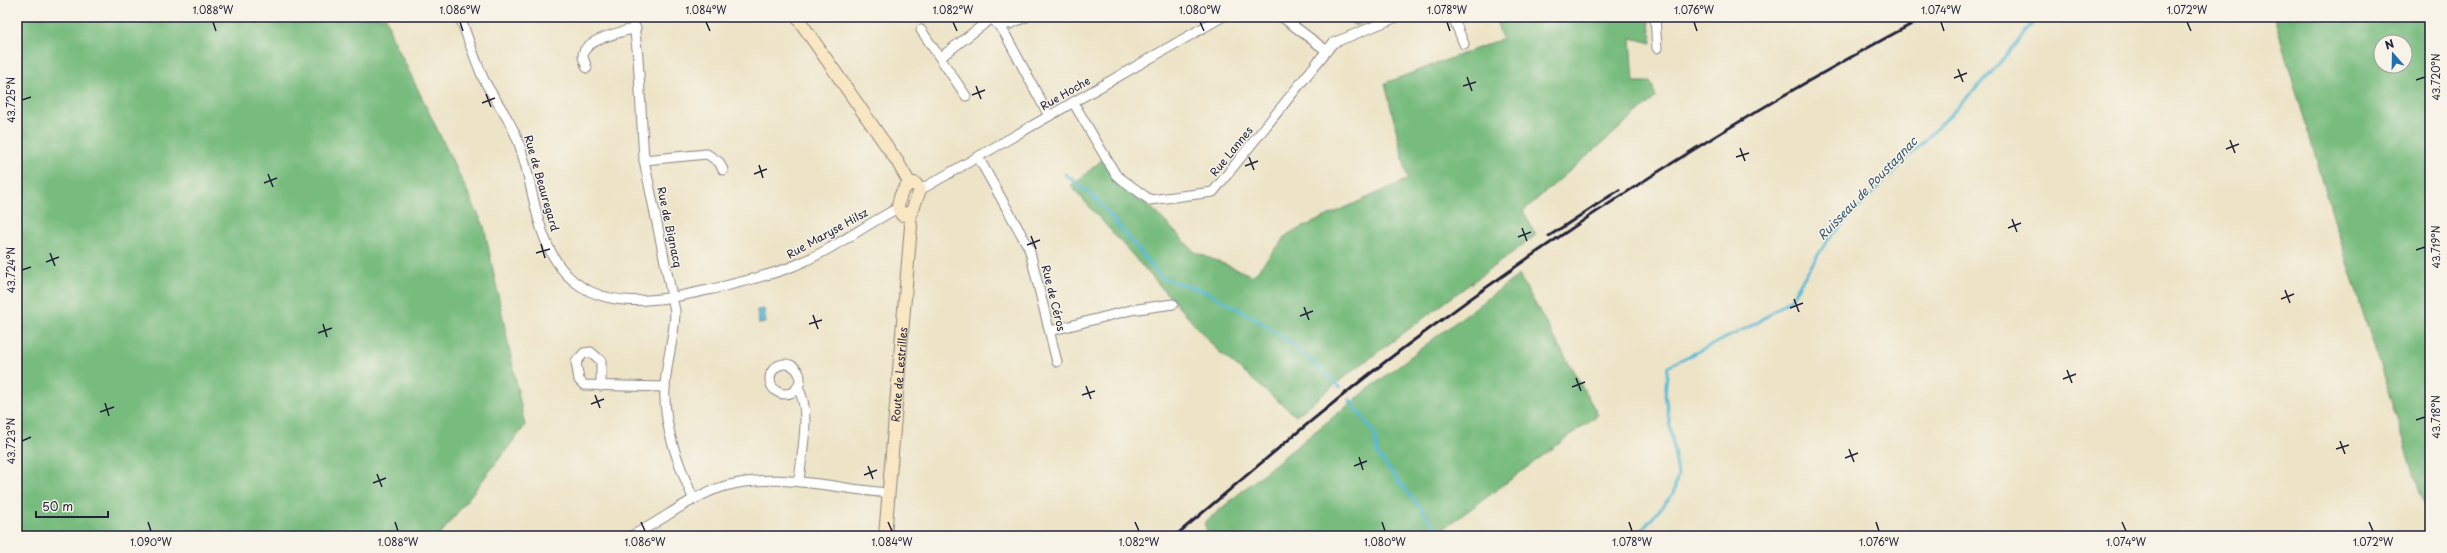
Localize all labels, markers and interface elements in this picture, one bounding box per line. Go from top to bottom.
text: 1.088°W [193,2,234,17]
text: 1.086°W [440,2,481,17]
text: 1.084°W [686,2,727,17]
text: 1.082°W [933,2,974,17]
text: 1.080°W [1179,2,1222,17]
text: 1.078°W [1427,2,1468,17]
text: 1.076°W [1674,2,1715,17]
text: 1.074°W [1921,2,1962,17]
text: 1.072°W [2167,2,2208,17]
north arrow [2373,34,2413,74]
text: N [2382,35,2397,54]
text: 43.720°N [2428,53,2443,101]
street label: Rue Hoche [1037,72,1093,114]
text: 43.725°N [3,77,18,123]
street label: Rue Lannes [1205,122,1257,180]
water label: Ruisseau de Poustagnac [1813,131,1922,244]
street label: Rue de Beauregard [520,133,564,233]
street label: Rue de Bignacq [653,185,687,269]
street label: Rue Maryse Hilsz [783,204,871,262]
text: 43.719°N [2428,225,2443,269]
text: 43.724°N [3,247,18,293]
street label: Rue de Céros [1038,263,1070,333]
street label: Route de Lestrilles [886,326,911,423]
text: 43.718°N [2428,395,2443,439]
text: 43.723°N [3,418,18,464]
scale bar [36,493,108,519]
text: 50 m [42,497,73,515]
text: 1.090°W [130,534,172,549]
text: 1.088°W [378,534,419,549]
text: 1.086°W [625,534,666,549]
text: 1.084°W [872,534,913,549]
text: 1.082°W [1119,534,1160,549]
text: 1.080°W [1364,534,1407,549]
text: 1.078°W [1612,534,1653,549]
text: 1.076°W [1859,534,1900,549]
text: 1.074°W [2106,534,2147,549]
text: 1.072°W [2353,534,2394,549]

